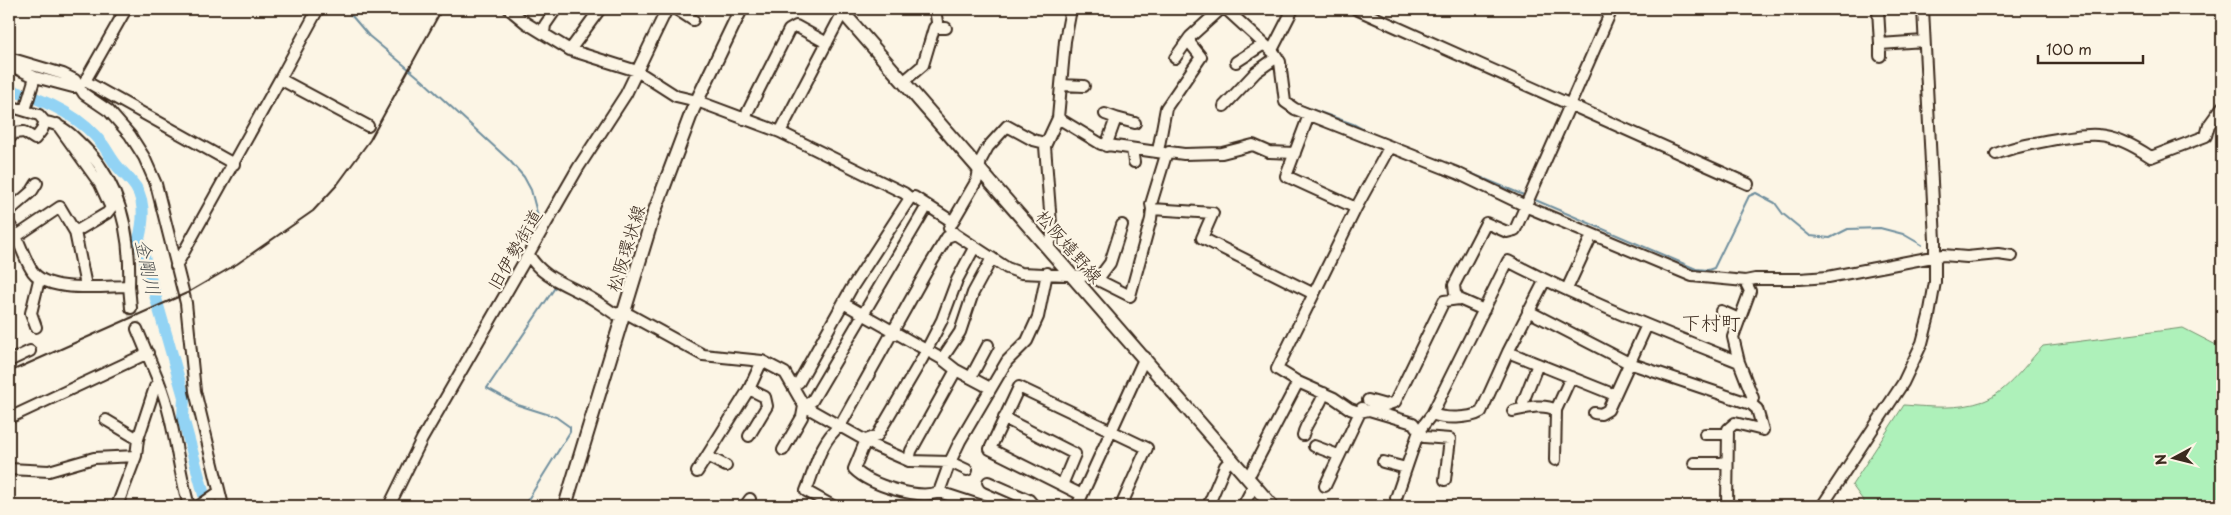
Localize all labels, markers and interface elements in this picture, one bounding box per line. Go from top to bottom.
scale bar [2038,32,2144,64]
text: 100 m [2046,37,2092,60]
street label: 松阪環状線 [599,201,651,295]
street label: 旧伊勢街道 [480,203,548,295]
street label: 松阪嬉野線 [1030,203,1110,289]
water label: 金剛川 [129,236,169,298]
district label: 下村町 [1681,307,1741,337]
north arrow [2148,432,2198,482]
text: N [2150,453,2172,466]

